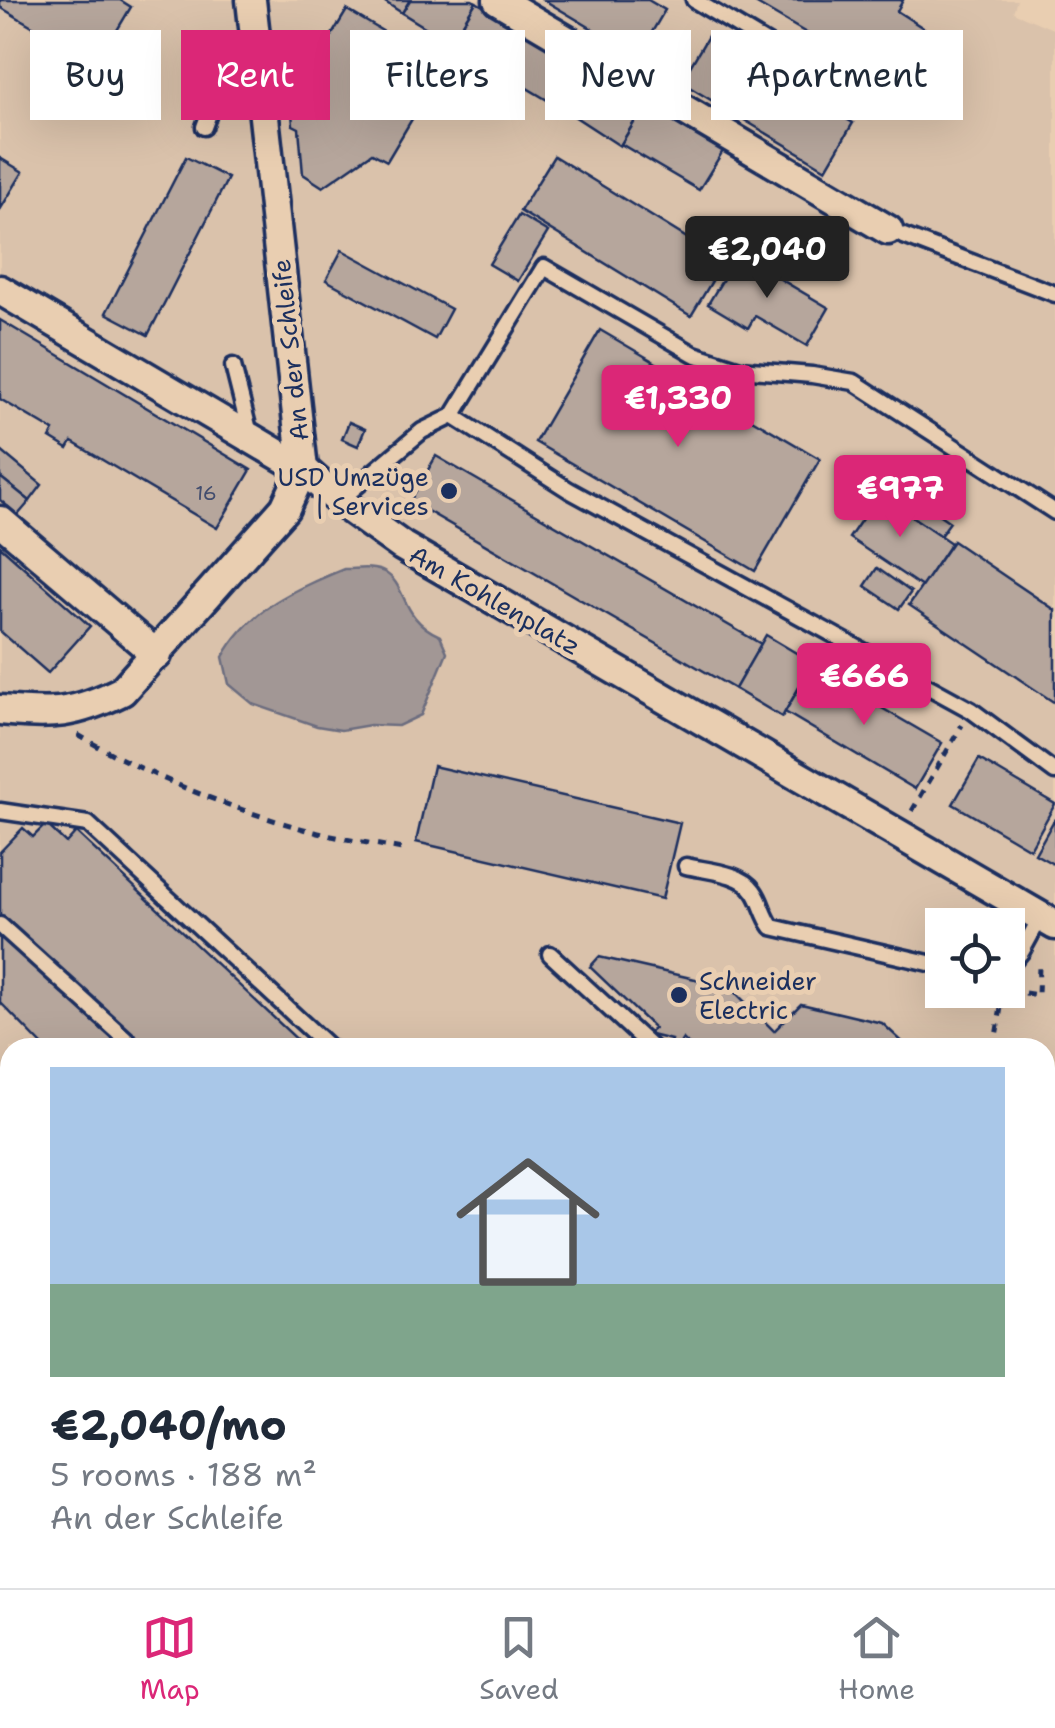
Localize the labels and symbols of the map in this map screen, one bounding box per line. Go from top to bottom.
pin: €2,040 [686,216,848,301]
street label: An der Schleife [264,257,316,443]
pin: €1,330 [597,365,759,450]
pin: €977 [841,455,959,540]
place label: USD Umzüge | Services [277,460,429,523]
house number: 16 [195,480,217,506]
marker: USD Umzüge | Services [438,480,460,502]
street label: Am Kohlenplatz [403,537,587,663]
pin: €666 [805,643,923,728]
place label: Schneider Electric [699,964,817,1027]
marker: Schneider Electric [668,984,690,1006]

